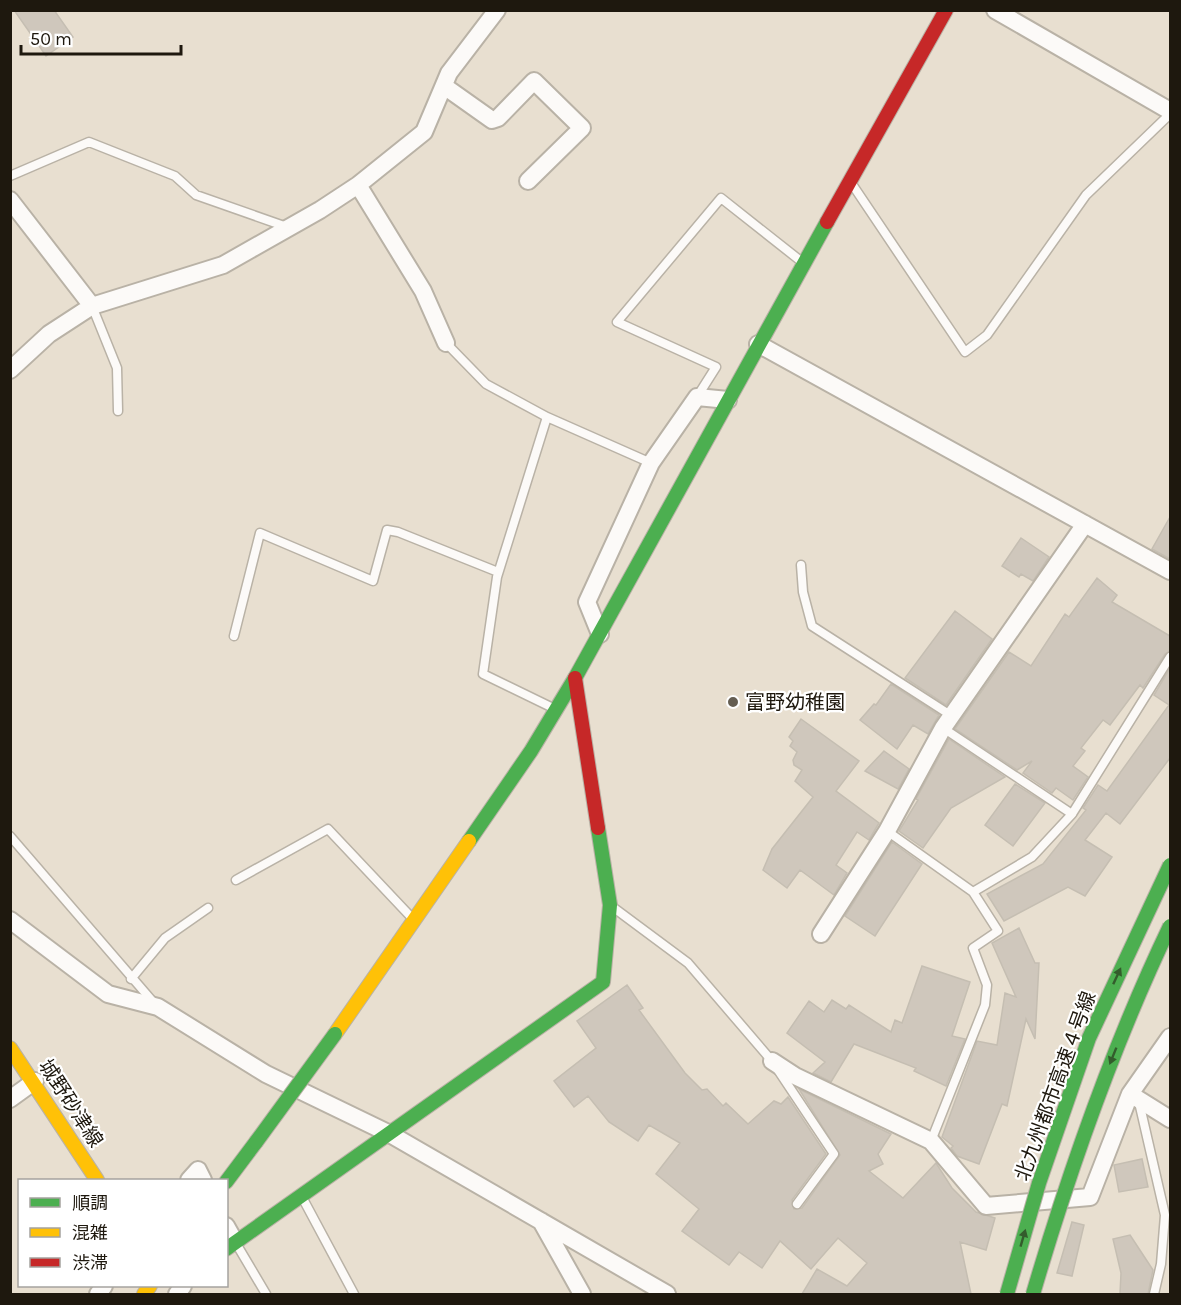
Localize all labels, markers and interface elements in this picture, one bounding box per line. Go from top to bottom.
scale bar [21,18,182,56]
text: 50 m [30,28,72,50]
place label: 富野幼稚園 [745,691,845,714]
marker: 富野幼稚園 [726,695,740,709]
one-way arrow [1113,968,1122,985]
street label: 北九州都市高速４号線 [1010,988,1100,1184]
one-way arrow [1107,1047,1117,1065]
street label: 城野砂津線 [34,1055,107,1151]
legend [18,1179,228,1287]
text: 順調 [72,1192,108,1214]
text: 混雑 [72,1222,108,1244]
one-way arrow [1019,1229,1028,1247]
text: 渋滞 [72,1252,108,1274]

